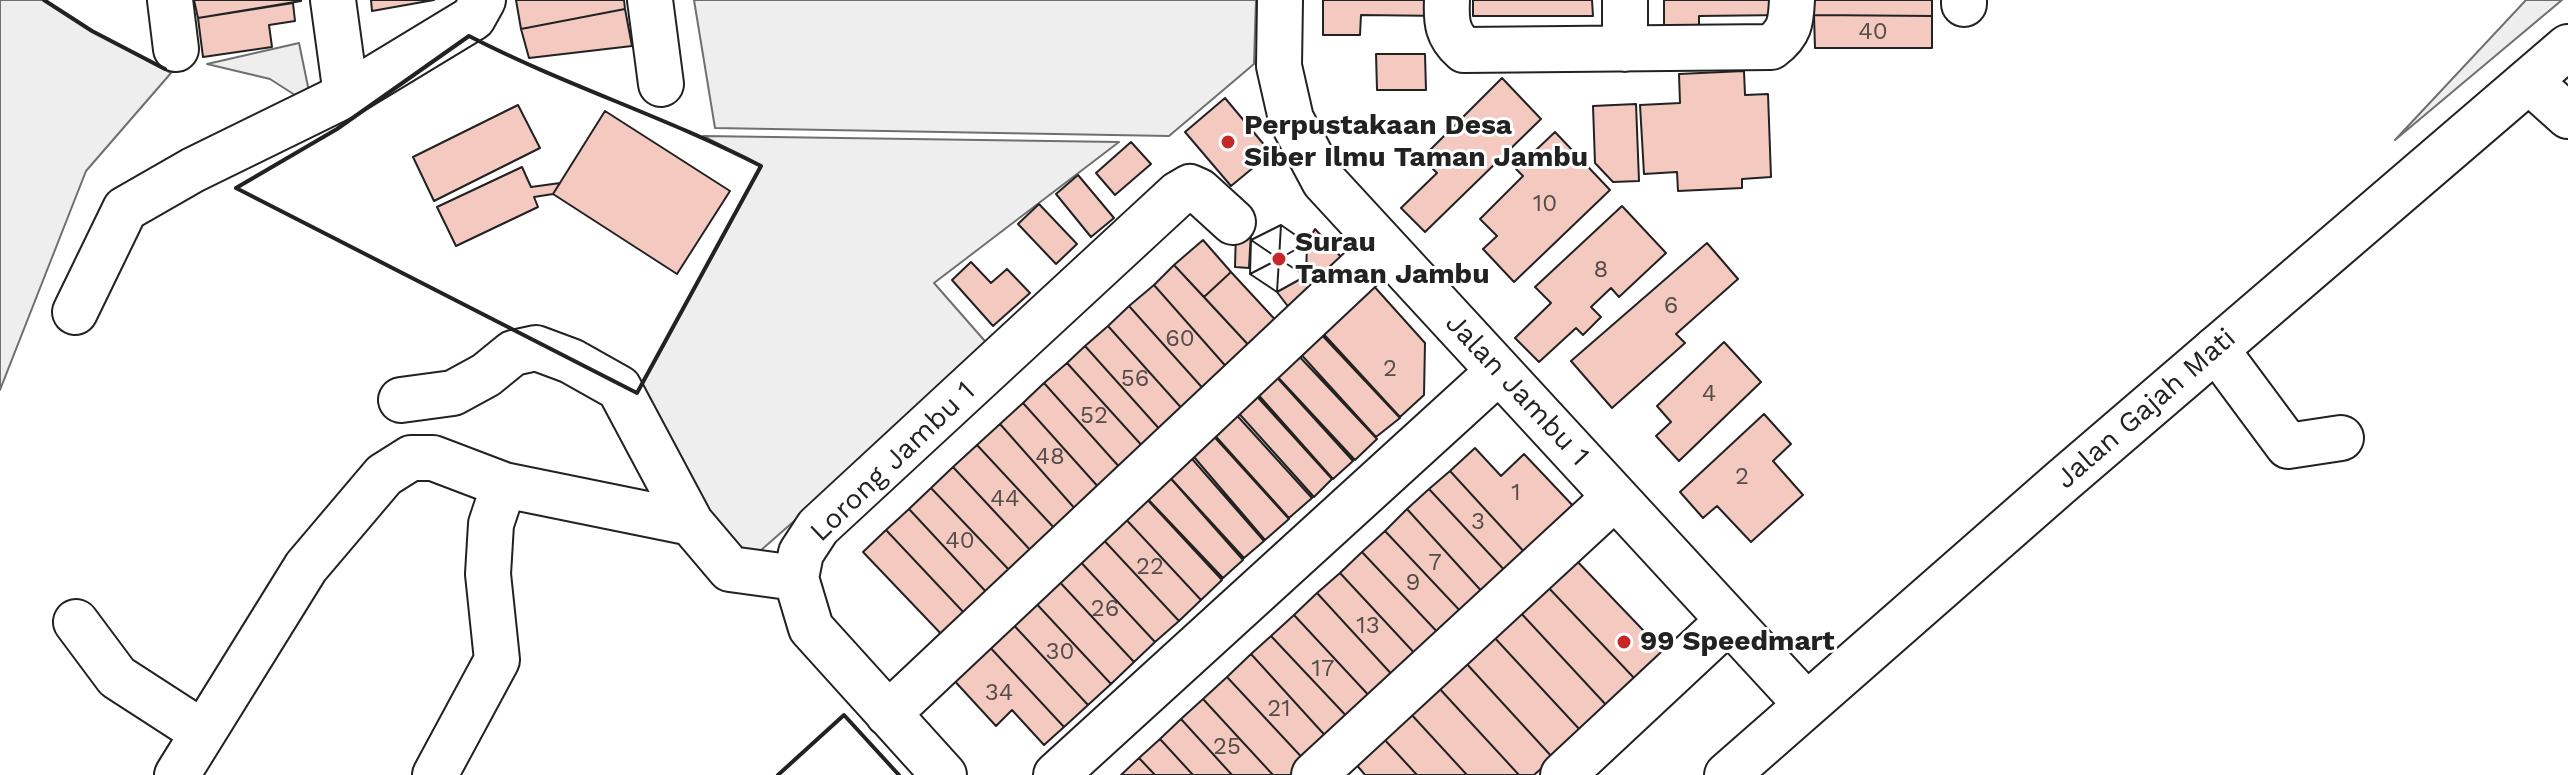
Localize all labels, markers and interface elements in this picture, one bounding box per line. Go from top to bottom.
house number: 40 [1858,18,1888,46]
place label: Perpustakaan Desa Siber Ilmu Taman Jambu [1244,109,1588,175]
marker: Perpustakaan Desa Siber Ilmu Taman Jambu [1219,133,1237,151]
house number: 10 [1533,190,1557,218]
place label: Surau Taman Jambu [1295,226,1489,292]
marker: Surau Taman Jambu [1270,250,1288,268]
house number: 8 [1594,256,1608,284]
house number: 6 [1664,292,1678,320]
street label: Jalan Jambu 1 [1438,307,1596,473]
street label: Jalan Gajah Mati [2049,322,2243,496]
house number: 60 [1165,325,1195,353]
house number: 2 [1383,355,1397,383]
house number: 56 [1121,365,1149,393]
street label: Lorong Jambu 1 [804,375,982,549]
house number: 4 [1702,380,1716,408]
house number: 52 [1080,402,1108,430]
house number: 48 [1035,443,1065,471]
house number: 2 [1735,463,1749,491]
house number: 1 [1511,479,1521,507]
house number: 44 [990,485,1020,513]
house number: 3 [1471,508,1485,536]
house number: 40 [945,527,975,555]
house number: 7 [1428,549,1442,577]
house number: 22 [1136,553,1164,581]
house number: 9 [1406,569,1420,597]
house number: 26 [1091,595,1119,623]
house number: 13 [1356,612,1380,640]
place label: 99 Speedmart [1640,625,1835,659]
marker: 99 Speedmart [1615,633,1633,651]
house number: 30 [1046,638,1074,666]
house number: 17 [1312,655,1334,683]
house number: 34 [985,679,1013,707]
house number: 21 [1267,695,1291,723]
house number: 25 [1213,733,1241,761]

